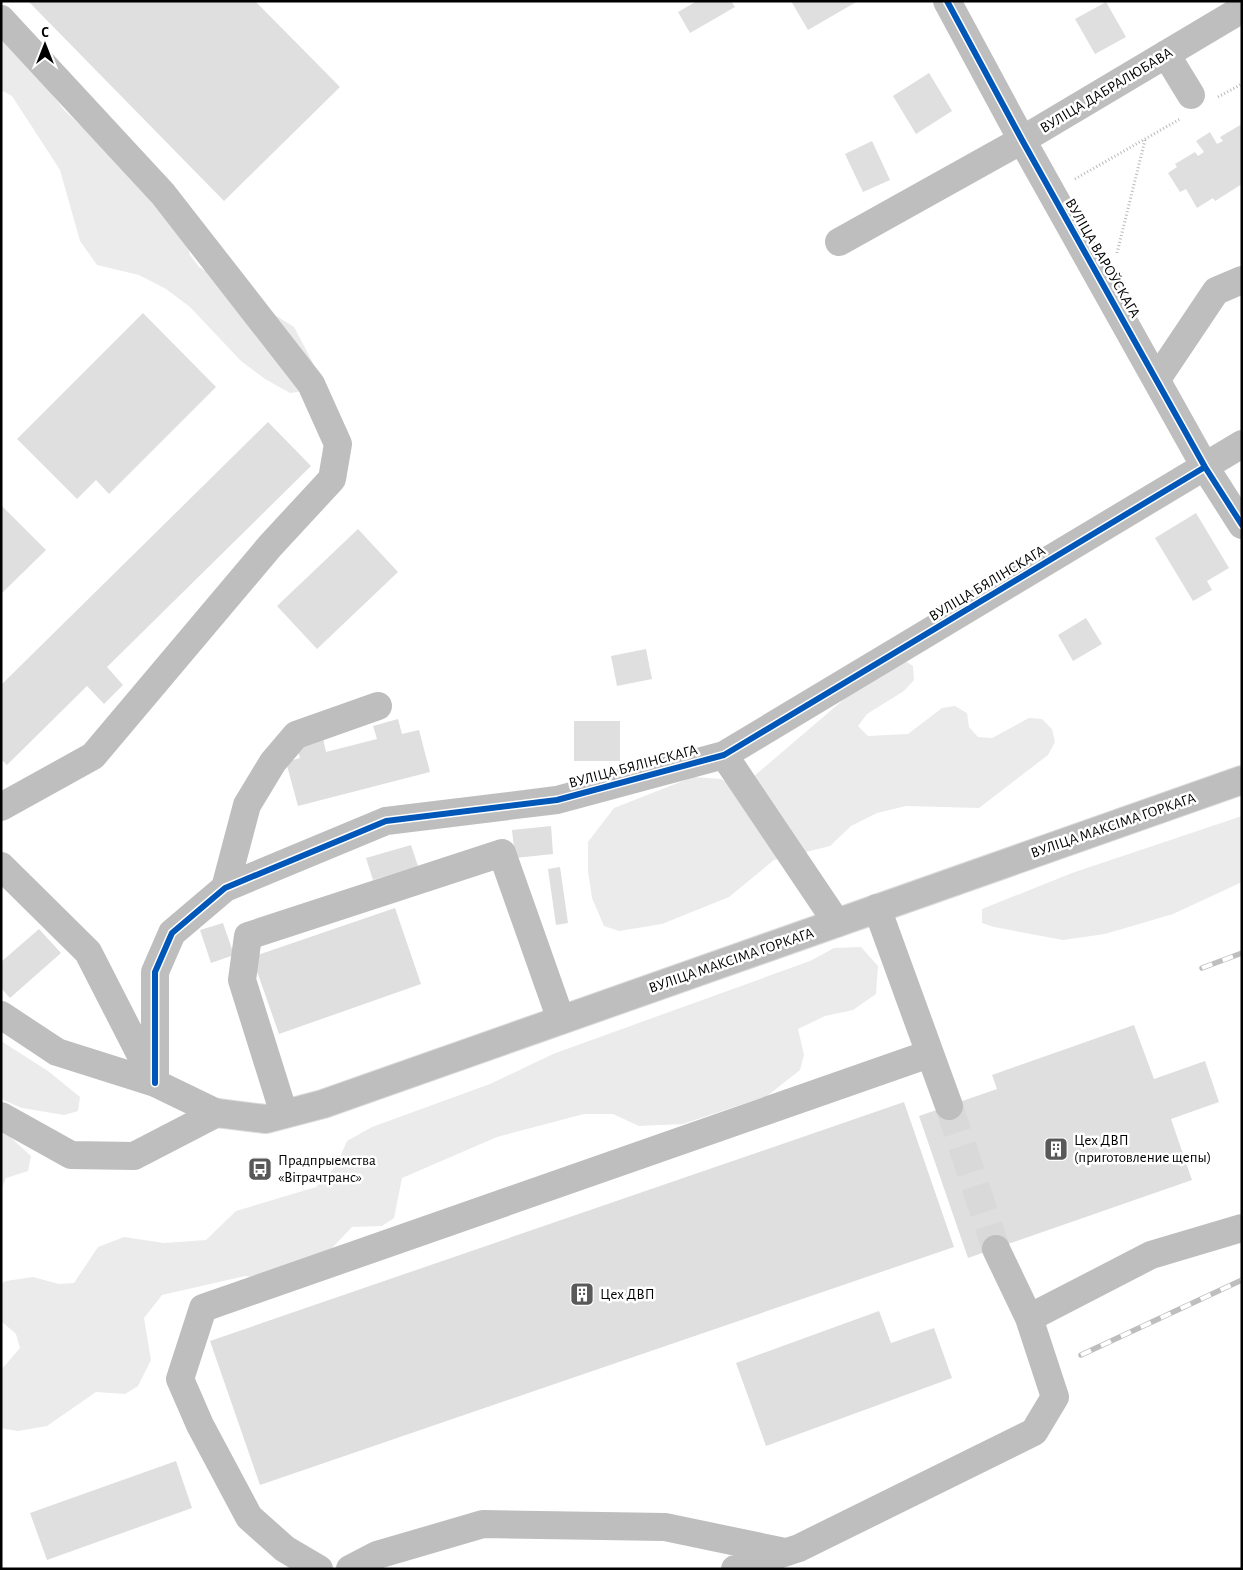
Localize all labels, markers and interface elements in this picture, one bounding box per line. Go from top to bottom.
north arrow [20,20,70,70]
text: С [41,26,49,40]
street label: ВУЛІЦА ДАБРАЛЮБАВА [1037,45,1175,136]
street label: ВУЛІЦА ВАРОЎСКАГА [1062,196,1144,321]
street label: ВУЛІЦА БЯЛІНСКАГА [927,543,1048,624]
street label: ВУЛІЦА БЯЛІНСКАГА [567,742,699,791]
street label: ВУЛІЦА МАКСІМА ГОРКАГА [1029,790,1198,861]
street label: ВУЛІЦА МАКСІМА ГОРКАГА [647,925,816,996]
place label: Цех ДВП (приготовление щепы) [1074,1133,1211,1165]
building icon: Цех ДВП (приготовление щепы) [1043,1136,1069,1162]
place label: Прадпрыемства «Вітрачтранс» [278,1153,376,1185]
bus stop icon: Прадпрыемства «Вітрачтранс» [247,1156,273,1182]
building icon: Цех ДВП [569,1281,595,1307]
place label: Цех ДВП [600,1287,655,1302]

